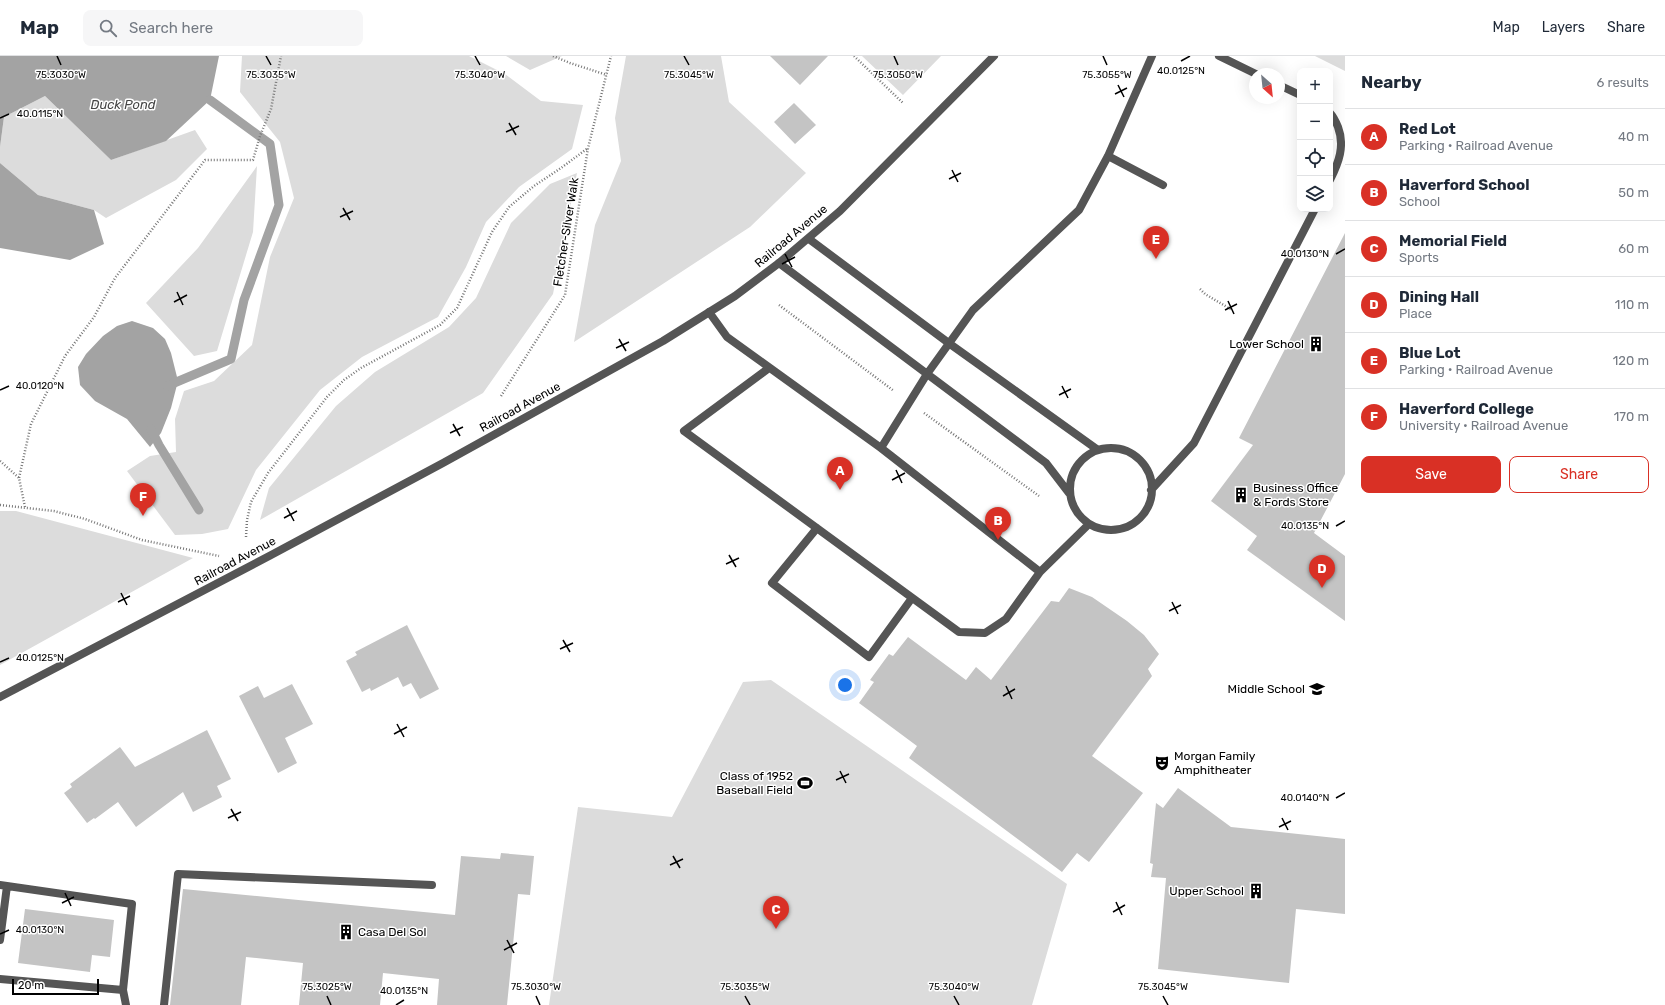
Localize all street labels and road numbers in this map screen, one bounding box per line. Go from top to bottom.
street label: Fletcher-Silver Walk [550,176,582,288]
street label: Railroad Avenue [752,202,830,270]
street label: Railroad Avenue [477,379,563,435]
street label: Railroad Avenue [192,534,278,588]

